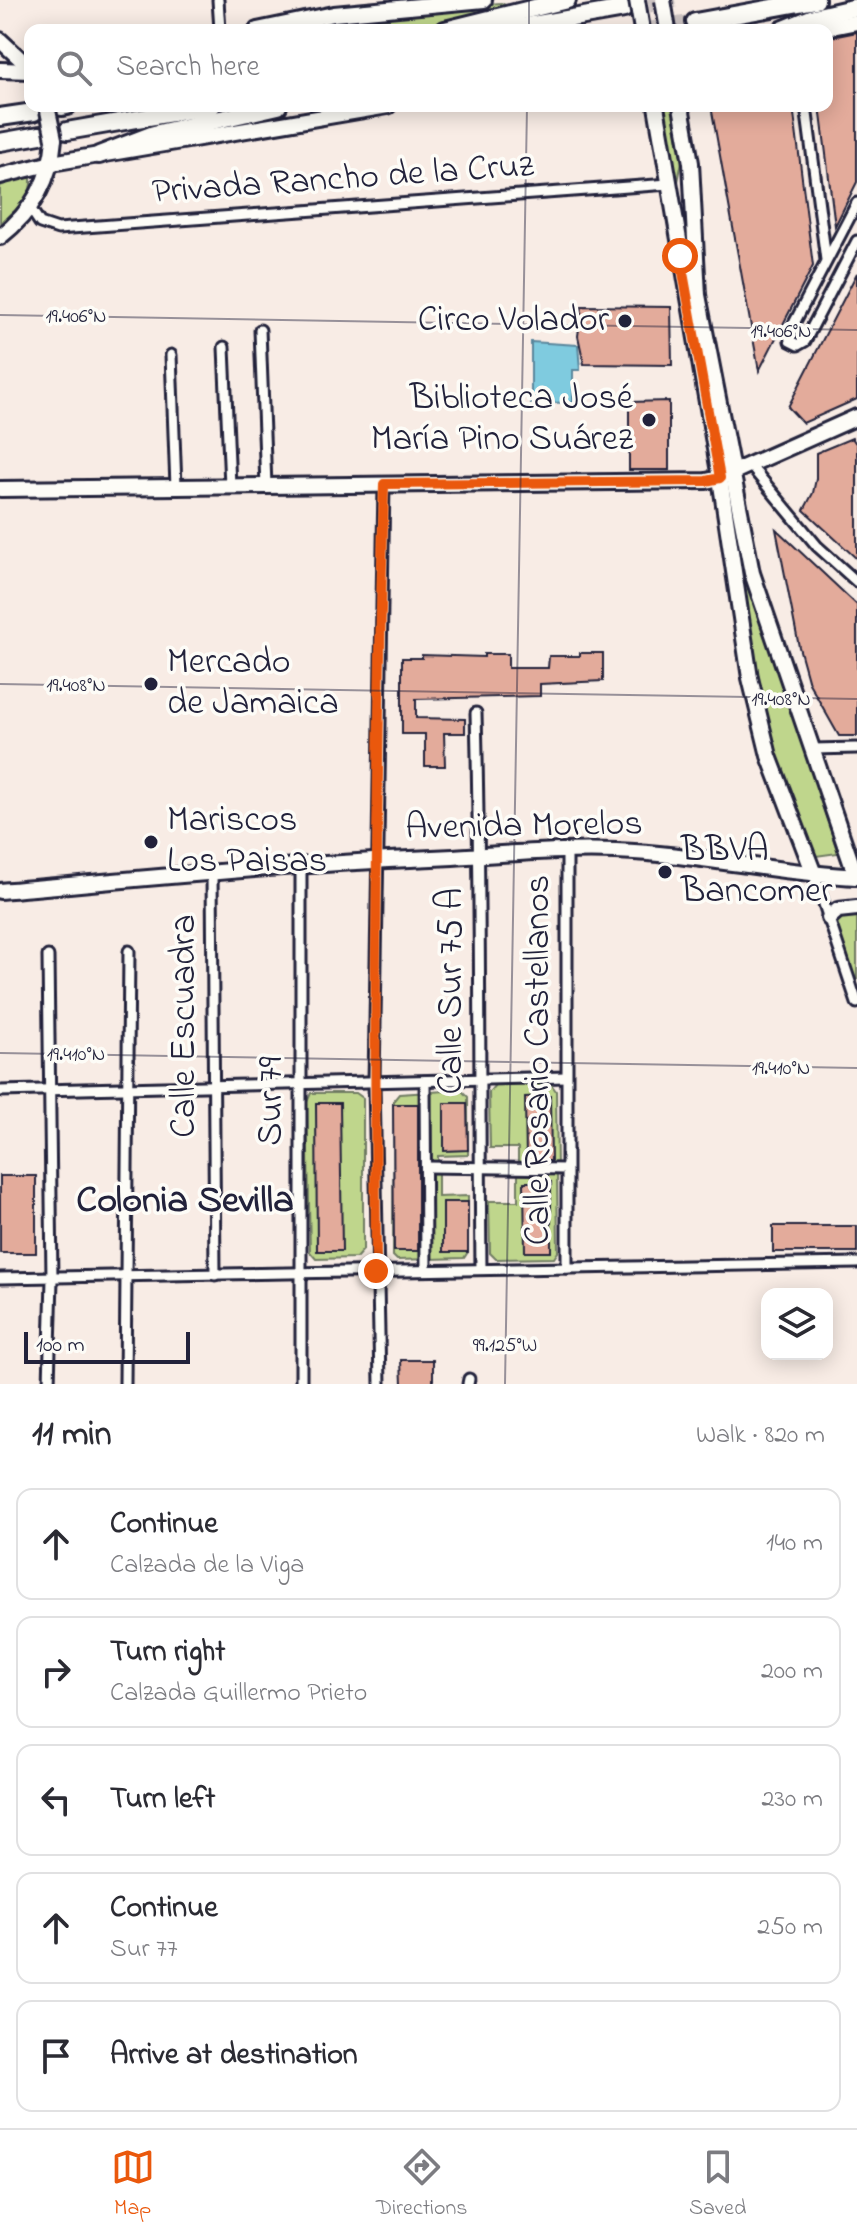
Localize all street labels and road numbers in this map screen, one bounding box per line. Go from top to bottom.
street label: Privada Rancho de la Cruz [150,140,537,220]
street label: Avenida Morelos [405,798,643,856]
street label: Calle Rosario Castellanos [513,875,566,1245]
street label: Calle Sur 75 A [426,888,479,1094]
street label: Calle Escuadra [159,914,212,1138]
street label: Sur 79 [246,1056,299,1146]

